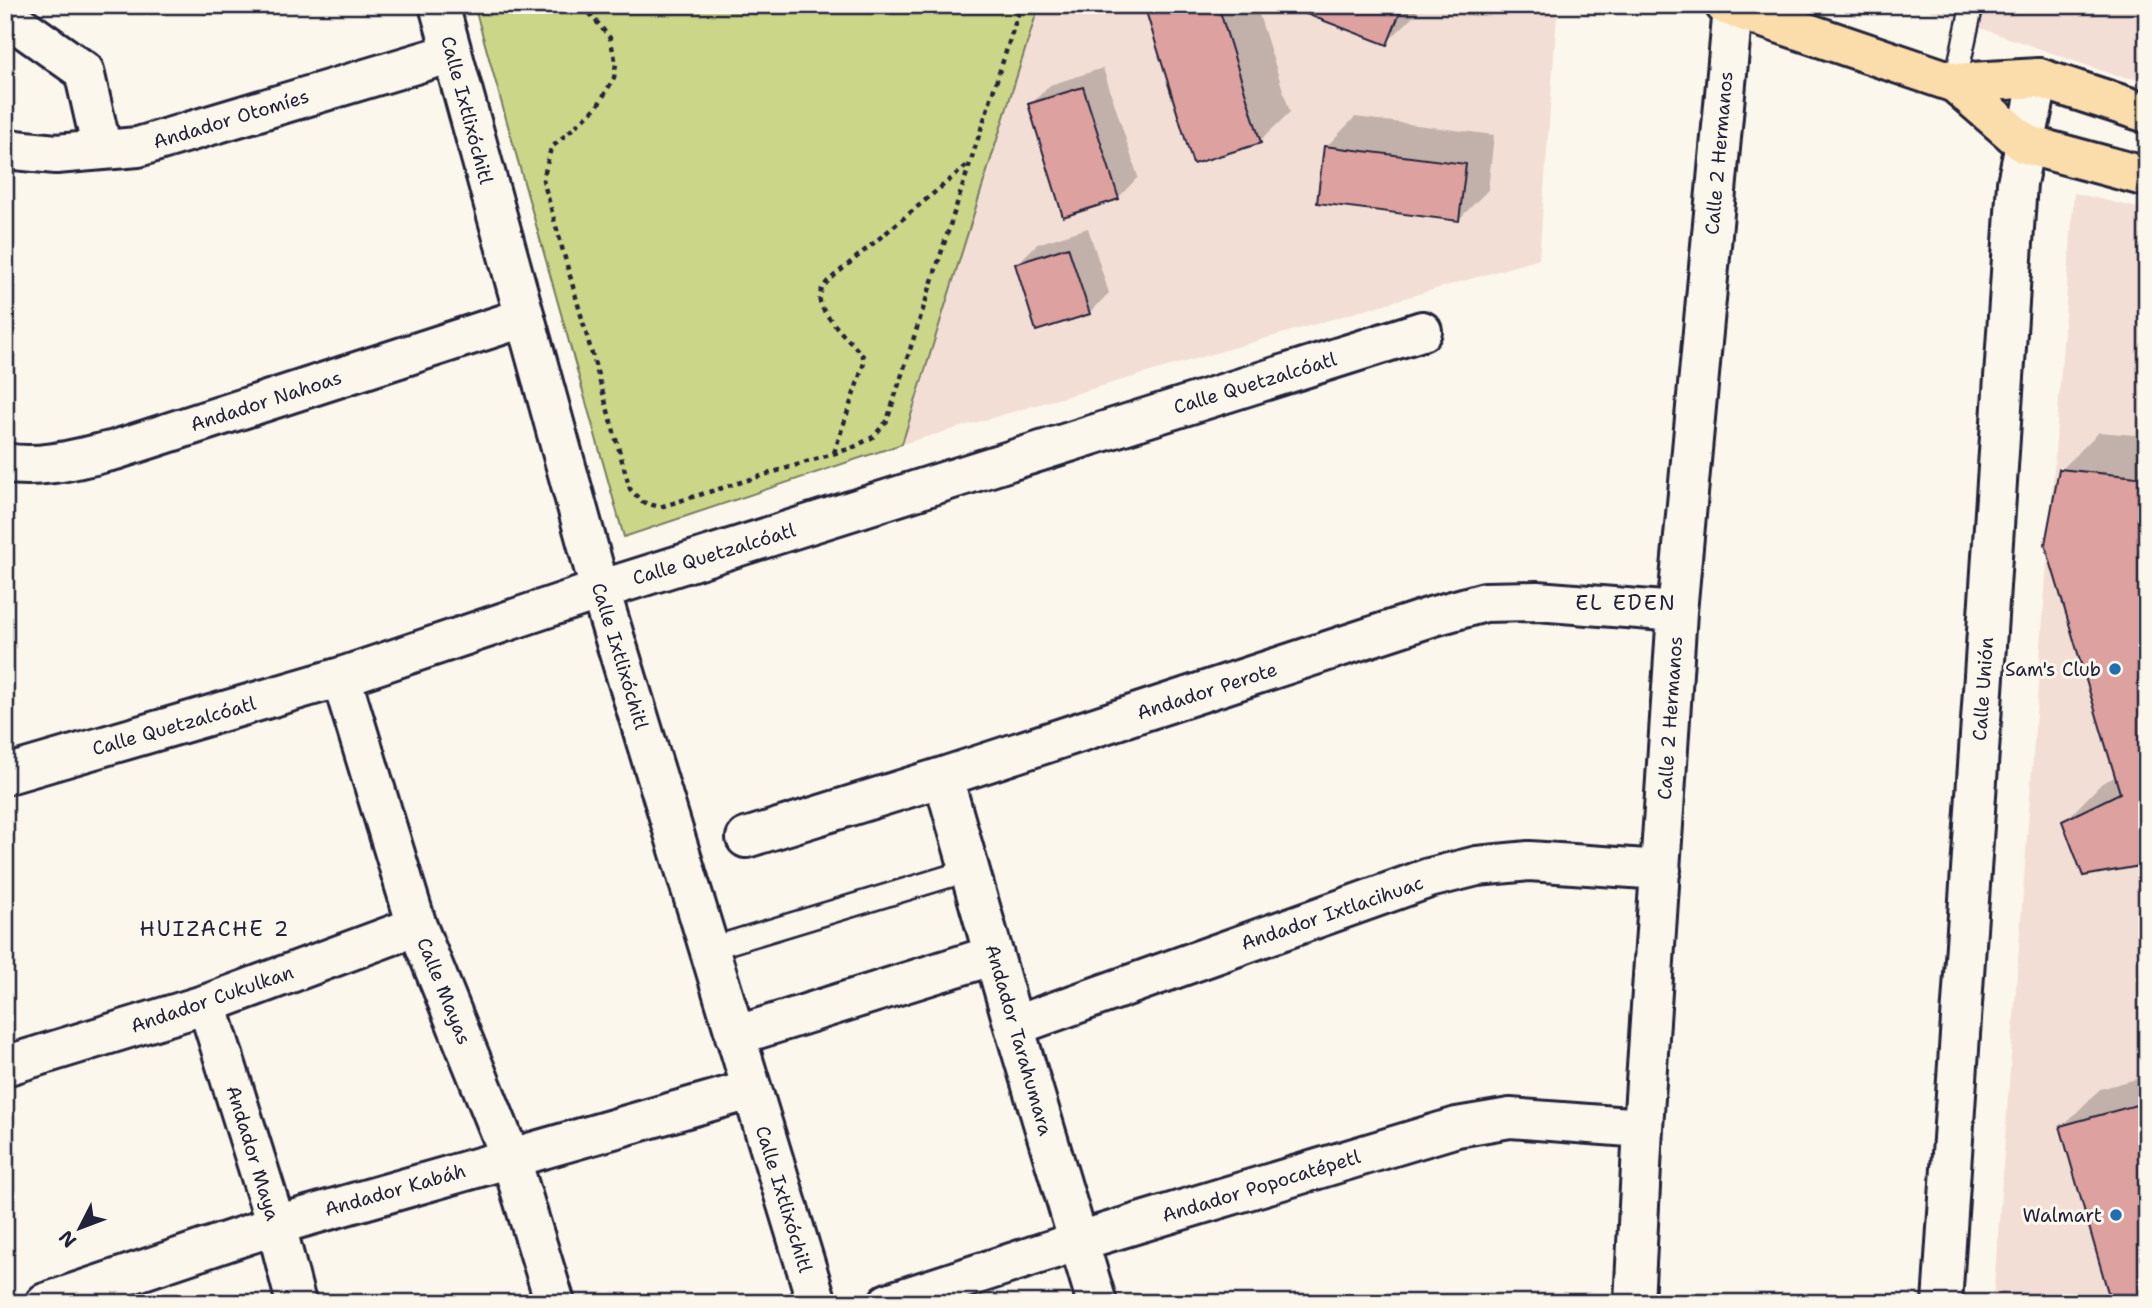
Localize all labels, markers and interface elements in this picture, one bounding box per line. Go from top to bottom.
street label: Calle Ixtlixóchitl [435,33,499,187]
street label: Calle 2 Hermanos [1699,70,1739,236]
street label: Andador Otomíes [150,83,312,155]
street label: Calle Quetzalcóatl [1170,346,1340,420]
street label: Andador Nahoas [187,365,345,437]
street label: Calle Quetzalcóatl [629,517,799,591]
street label: Calle Ixtlixóchitl [586,580,654,733]
district label: EL EDEN [1575,589,1677,617]
street label: Calle 2 Hermanos [1652,635,1688,801]
street label: Calle Unión [1967,636,1999,742]
street label: Andador Perote [1134,657,1280,725]
place label: Sam's Club [2005,657,2101,682]
marker: Sam's Club [2107,661,2123,677]
street label: Calle Quetzalcóatl [89,691,259,761]
street label: Andador Ixtlacihuac [1237,870,1427,956]
district label: HUIZACHE 2 [139,915,291,943]
street label: Calle Mayas [411,934,477,1048]
street label: Andador Tarahumara [980,941,1058,1139]
street label: Andador Cukulkan [127,959,297,1039]
street label: Andador Maya [221,1082,285,1224]
street label: Calle Ixtlixóchitl [750,1123,818,1276]
street label: Andador Popocatépetl [1159,1144,1363,1228]
street label: Andador Kabáh [321,1158,469,1222]
north arrow [46,1192,116,1262]
place label: Walmart [2022,1203,2102,1228]
marker: Walmart [2108,1207,2124,1223]
text: N [53,1225,82,1253]

